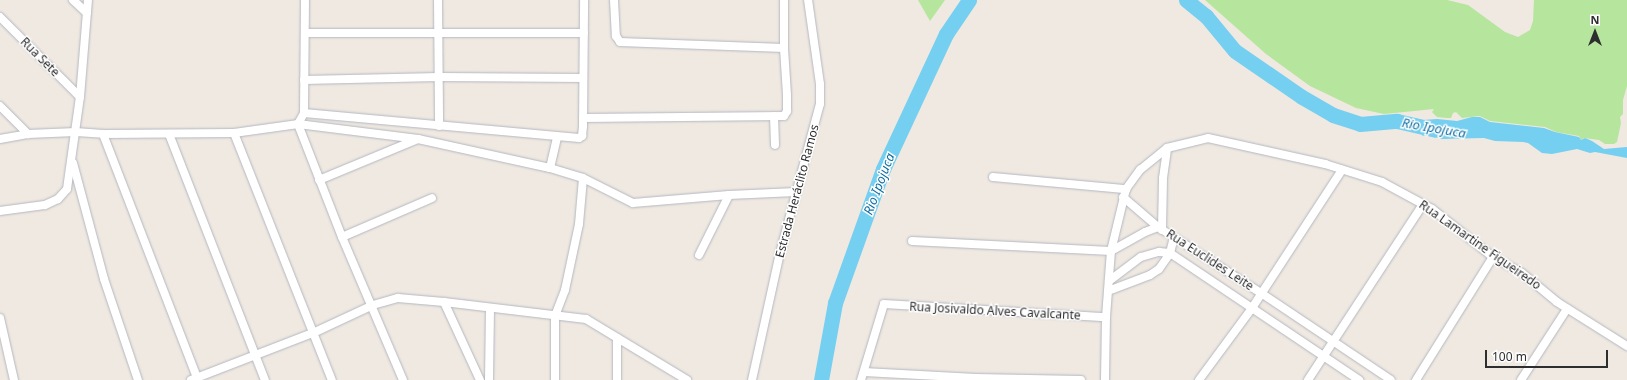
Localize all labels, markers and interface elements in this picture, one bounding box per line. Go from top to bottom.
north arrow [1575,12,1615,52]
text: N [1591,12,1599,27]
street label: Rua Sete [18,35,62,79]
water label: Rio Ipojuca [1401,115,1467,141]
street label: Estrada Heráclito Ramos [772,123,822,259]
water label: Rio Ipojuca [860,151,898,217]
street label: Rua Lamartine Figueiredo [1416,197,1544,293]
street label: Rua Euclides Leite [1164,226,1256,294]
street label: Rua Josivaldo Alves Cavalcante [909,299,1081,323]
scale bar [1487,342,1610,368]
text: 100 m [1492,348,1527,365]

